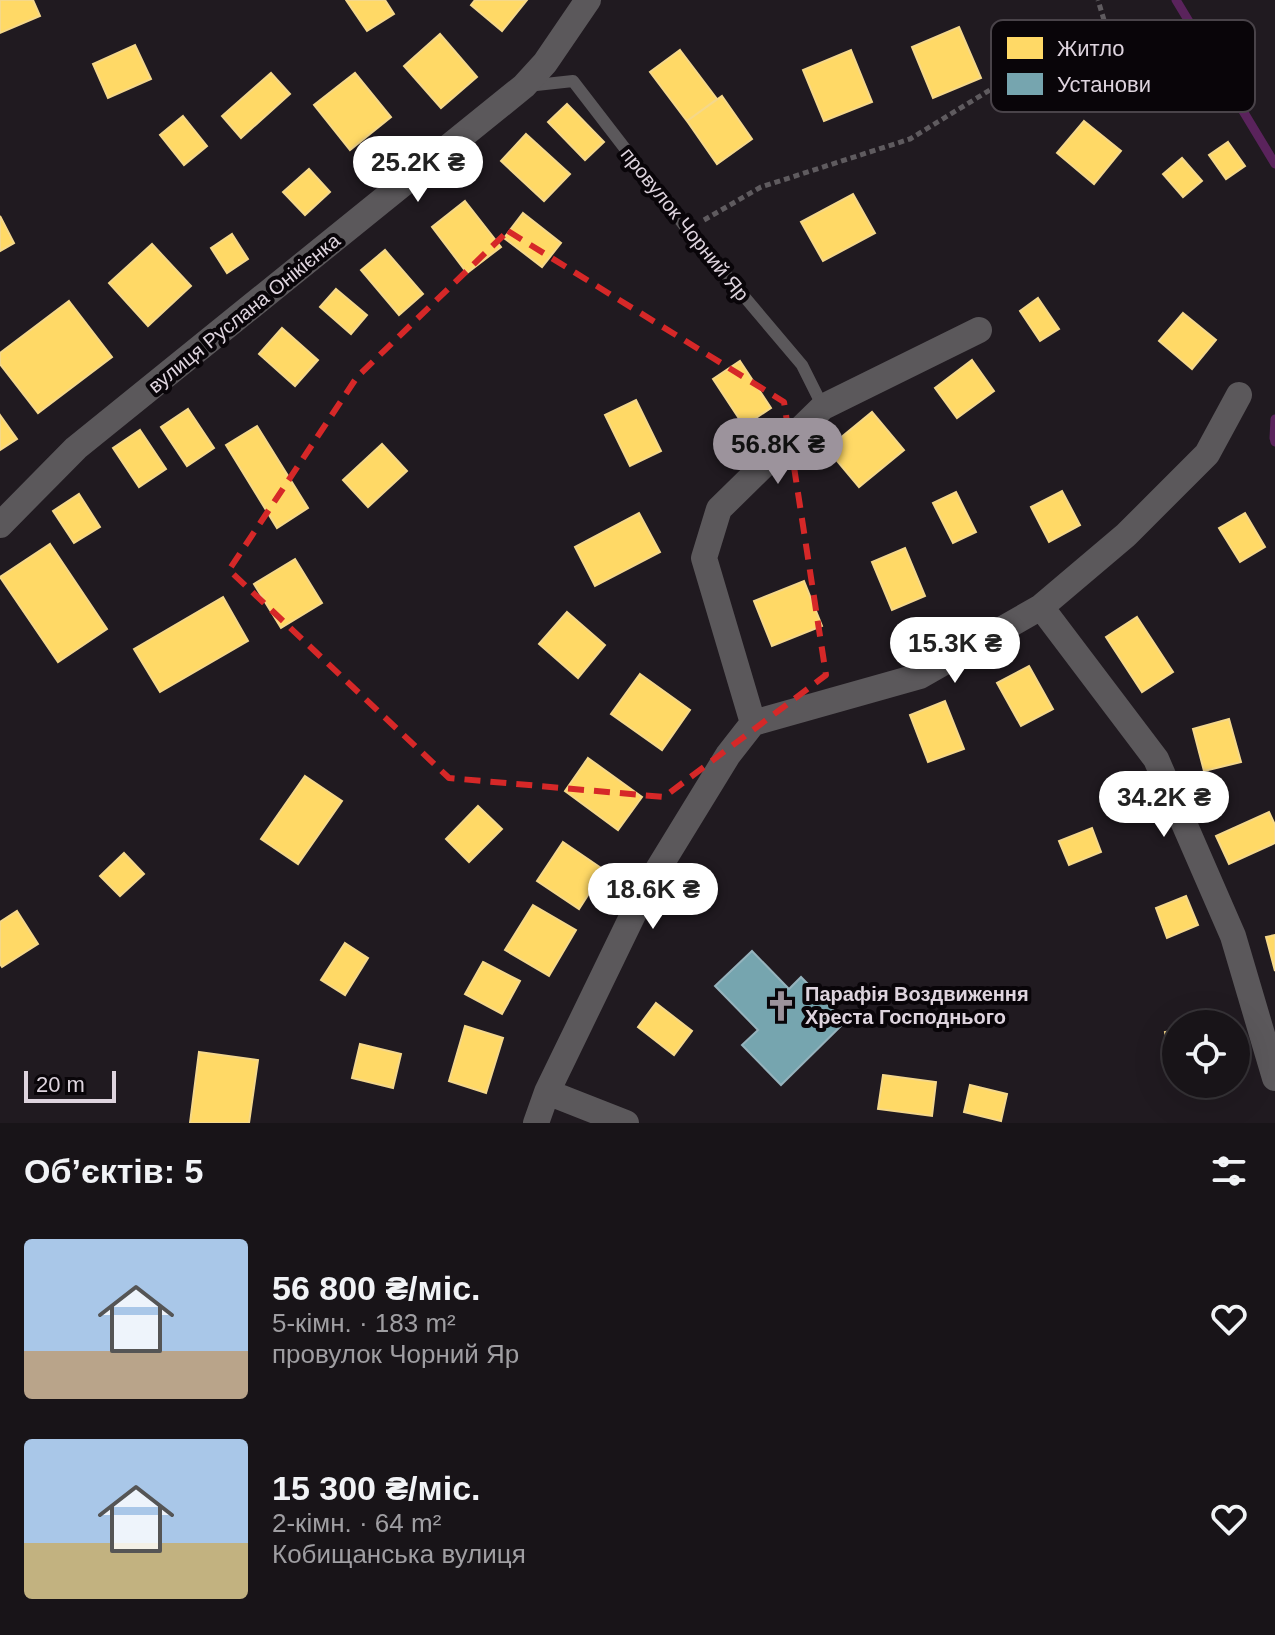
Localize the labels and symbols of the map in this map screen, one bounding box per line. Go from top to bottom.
legend [991,20,1255,112]
text: Житло [1057,36,1125,61]
text: Установи [1057,72,1151,97]
pin: 25.2K ₴ [344,136,492,204]
street label: провулок Чорний Яр [617,143,753,305]
street label: вулиця Руслана Онікієнка [144,228,345,397]
pin: 56.8K ₴ [704,418,852,486]
pin: 15.3K ₴ [881,617,1029,685]
pin: 34.2K ₴ [1090,771,1238,839]
pin: 18.6K ₴ [579,863,727,931]
place label: Парафія Воздвиження Хреста Господнього [805,983,1029,1028]
church icon: Парафія Воздвиження Хреста Господнього [764,989,798,1023]
scale bar [24,1067,116,1103]

